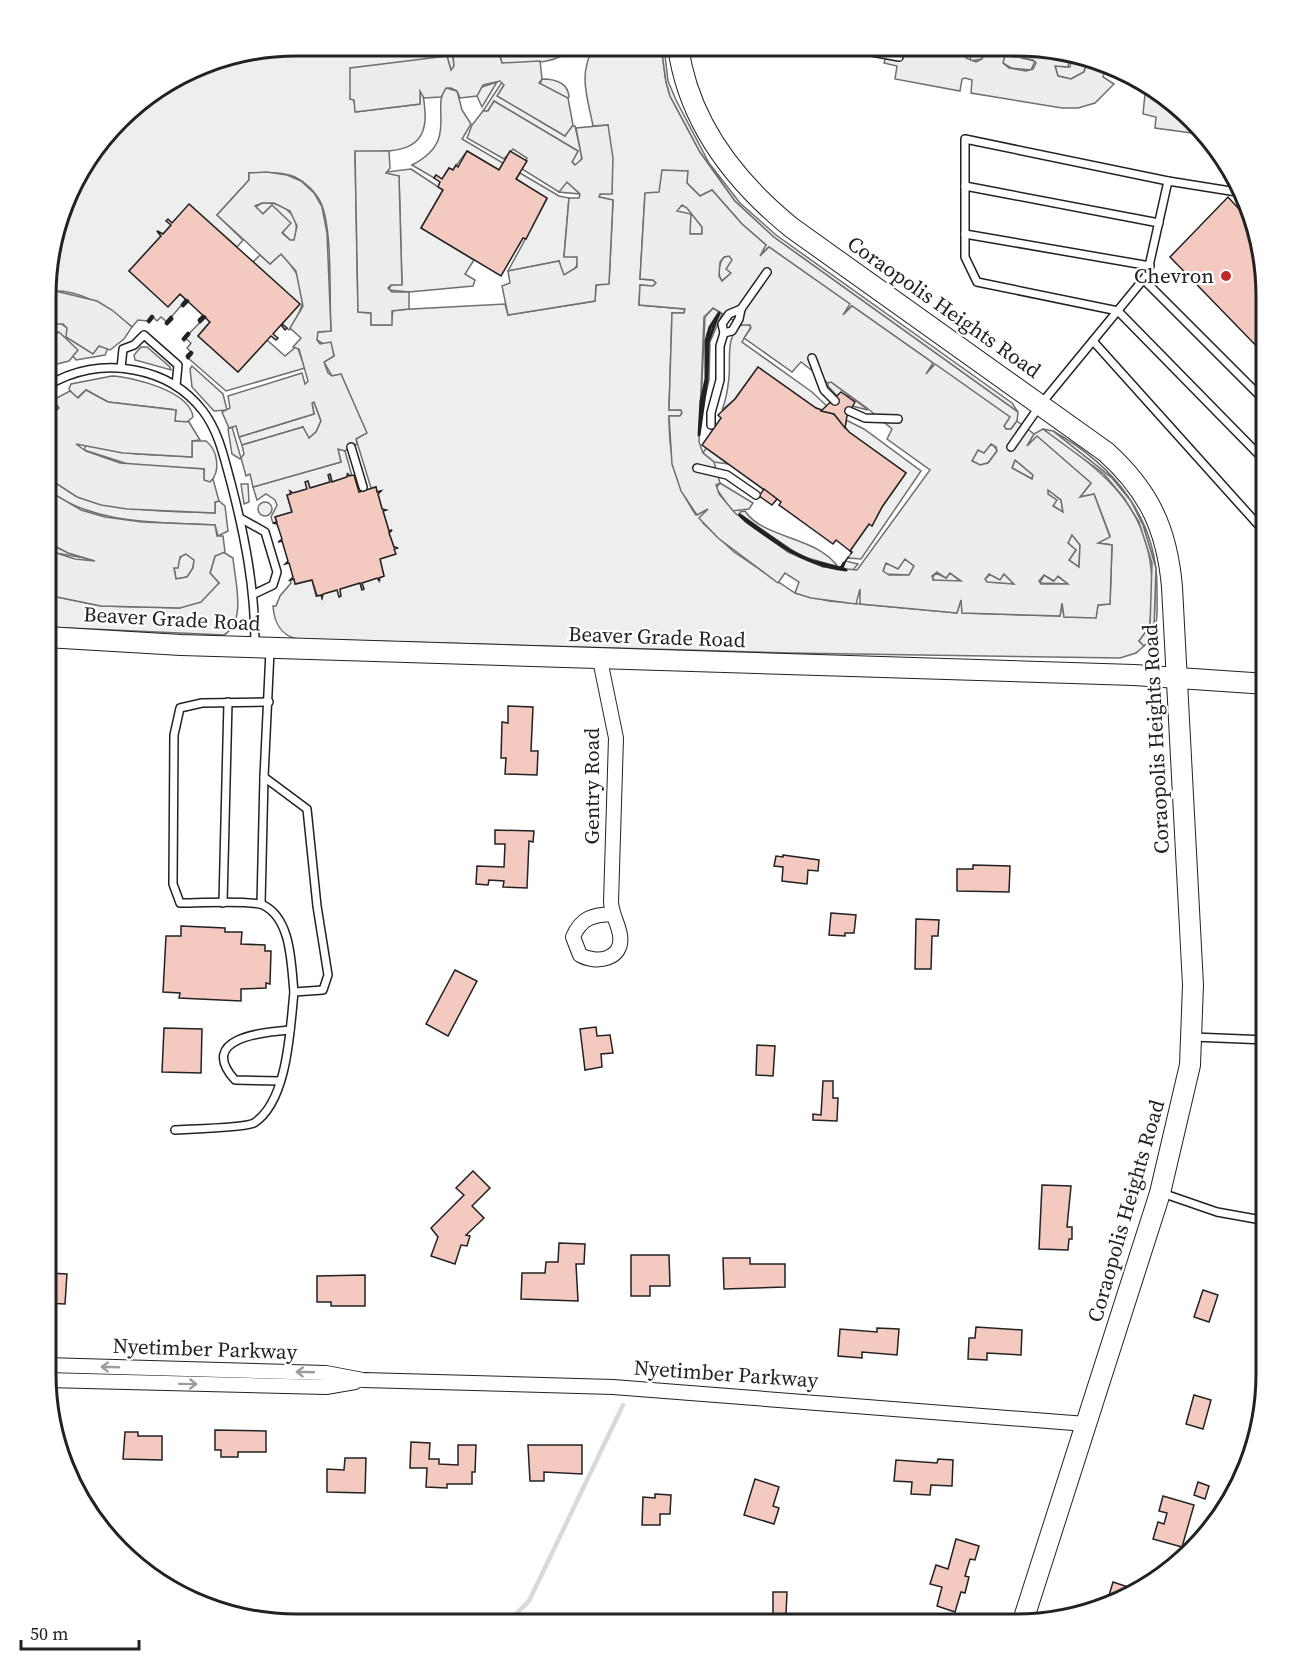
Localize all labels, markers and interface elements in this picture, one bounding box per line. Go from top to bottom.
street label: Coraopolis Heights Road [842,229,1047,385]
place label: Chevron [1134,261,1214,290]
marker: Chevron [1219,269,1233,283]
street label: Beaver Grade Road [83,599,261,638]
street label: Beaver Grade Road [568,619,746,654]
street label: Coraopolis Heights Road [1135,623,1176,855]
street label: Gentry Road [577,728,606,844]
street label: Coraopolis Heights Road [1080,1096,1171,1326]
street label: Nyetimber Parkway [112,1331,298,1366]
street label: Nyetimber Parkway [633,1353,819,1394]
one-way arrow [101,1361,121,1373]
one-way arrow [295,1367,315,1378]
one-way arrow [178,1378,198,1390]
scale bar [21,1613,140,1651]
text: 50 m [30,1621,68,1646]

